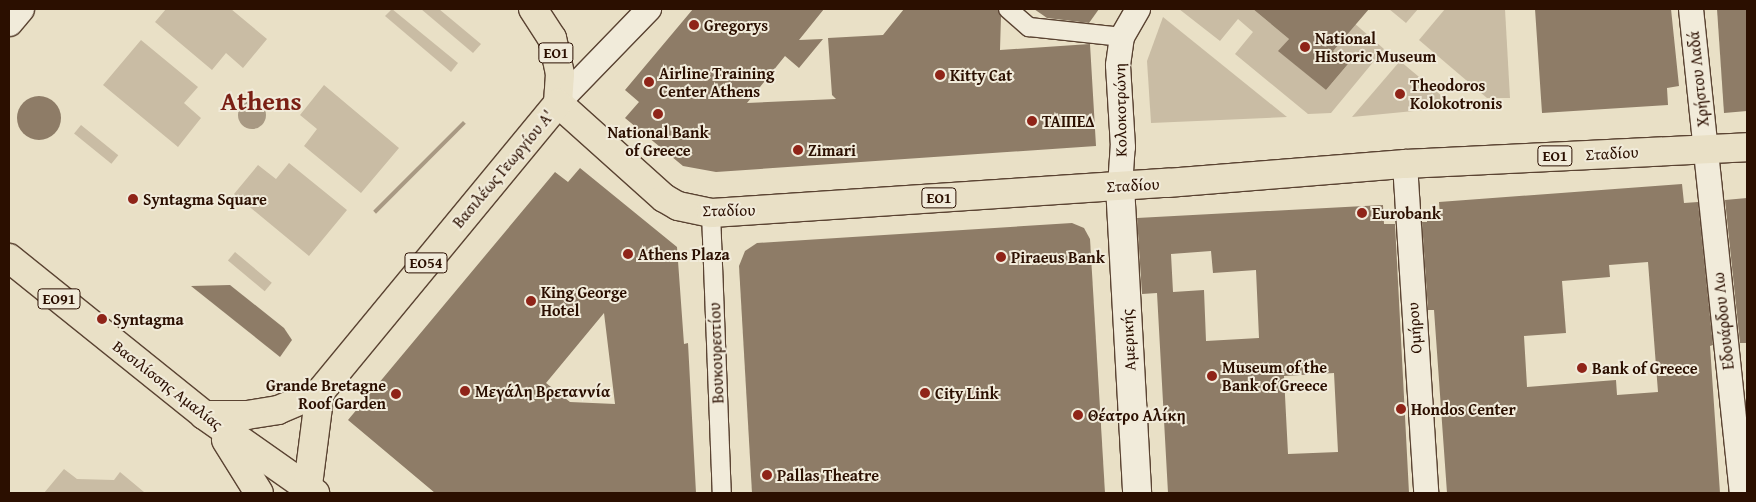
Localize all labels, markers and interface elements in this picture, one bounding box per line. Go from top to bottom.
place label: Gregorys [704,15,768,35]
marker: Gregorys [688,19,700,31]
place label: National Historic Museum [1315,28,1436,66]
street label: Χρήστου Λαδά [1683,30,1713,128]
road number: ΕΟ1 [537,40,575,66]
marker: National Historic Museum [1299,41,1311,53]
place label: Airline Training Center Athens [659,63,774,101]
street label: Κολοκοτρώνη [1110,63,1130,157]
place label: Kitty Cat [950,65,1012,85]
marker: Kitty Cat [934,69,946,81]
place label: Theodoros Kolokotronis [1410,75,1502,113]
marker: Airline Training Center Athens [643,76,655,88]
district label: Athens [220,85,302,117]
marker: Theodoros Kolokotronis [1394,88,1406,100]
street label: Βασιλέως Γεωργίου Α' [448,106,558,232]
marker: National Bank of Greece [652,108,664,120]
place label: ΤΑΙΠΕΔ [1042,111,1095,131]
marker: ΤΑΙΠΕΔ [1026,115,1038,127]
place label: National Bank of Greece [607,122,709,160]
place label: Zimari [808,140,856,160]
street label: Σταδίου [1585,142,1639,164]
marker: Zimari [792,144,804,156]
road number: ΕΟ1 [1536,144,1574,168]
street label: Σταδίου [1106,174,1160,196]
road number: ΕΟ1 [920,186,958,210]
place label: Syntagma Square [143,189,267,209]
marker: Syntagma Square [127,193,139,205]
street label: Σταδίου [702,200,756,220]
place label: Eurobank [1372,203,1441,223]
marker: Eurobank [1356,207,1368,219]
place label: Athens Plaza [638,244,730,264]
place label: Piraeus Bank [1011,247,1105,267]
marker: Athens Plaza [622,248,634,260]
road number: ΕΟ54 [404,250,448,276]
marker: Piraeus Bank [995,251,1007,263]
street label: Εδουάρδου Λω [1708,271,1738,371]
place label: King George Hotel [541,282,627,320]
road number: ΕΟ91 [36,286,82,312]
marker: King George Hotel [525,295,537,307]
street label: Βουκουρεστίου [705,302,727,404]
street label: Ομήρου [1403,302,1425,354]
place label: Syntagma [113,309,184,329]
street label: Αμερικής [1117,309,1139,371]
marker: Syntagma [95,312,109,326]
street label: Βασιλίσσης Αμαλίας [109,336,227,434]
place label: Museum of the Bank of Greece [1222,357,1328,395]
place label: Bank of Greece [1592,358,1698,378]
marker: Bank of Greece [1576,362,1588,374]
marker: Museum of the Bank of Greece [1206,370,1218,382]
place label: Grande Bretagne Roof Garden [266,375,386,413]
place label: Μεγάλη Βρεταννία [475,381,611,401]
place label: City Link [935,383,999,403]
marker: Μεγάλη Βρεταννία [459,385,471,397]
marker: City Link [919,387,931,399]
marker: Grande Bretagne Roof Garden [390,388,402,400]
place label: Hondos Center [1411,399,1516,419]
marker: Hondos Center [1395,403,1407,415]
place label: Θέατρο Αλίκη [1088,405,1186,425]
marker: Θέατρο Αλίκη [1072,409,1084,421]
place label: Pallas Theatre [777,465,879,485]
marker: Pallas Theatre [761,469,773,481]

